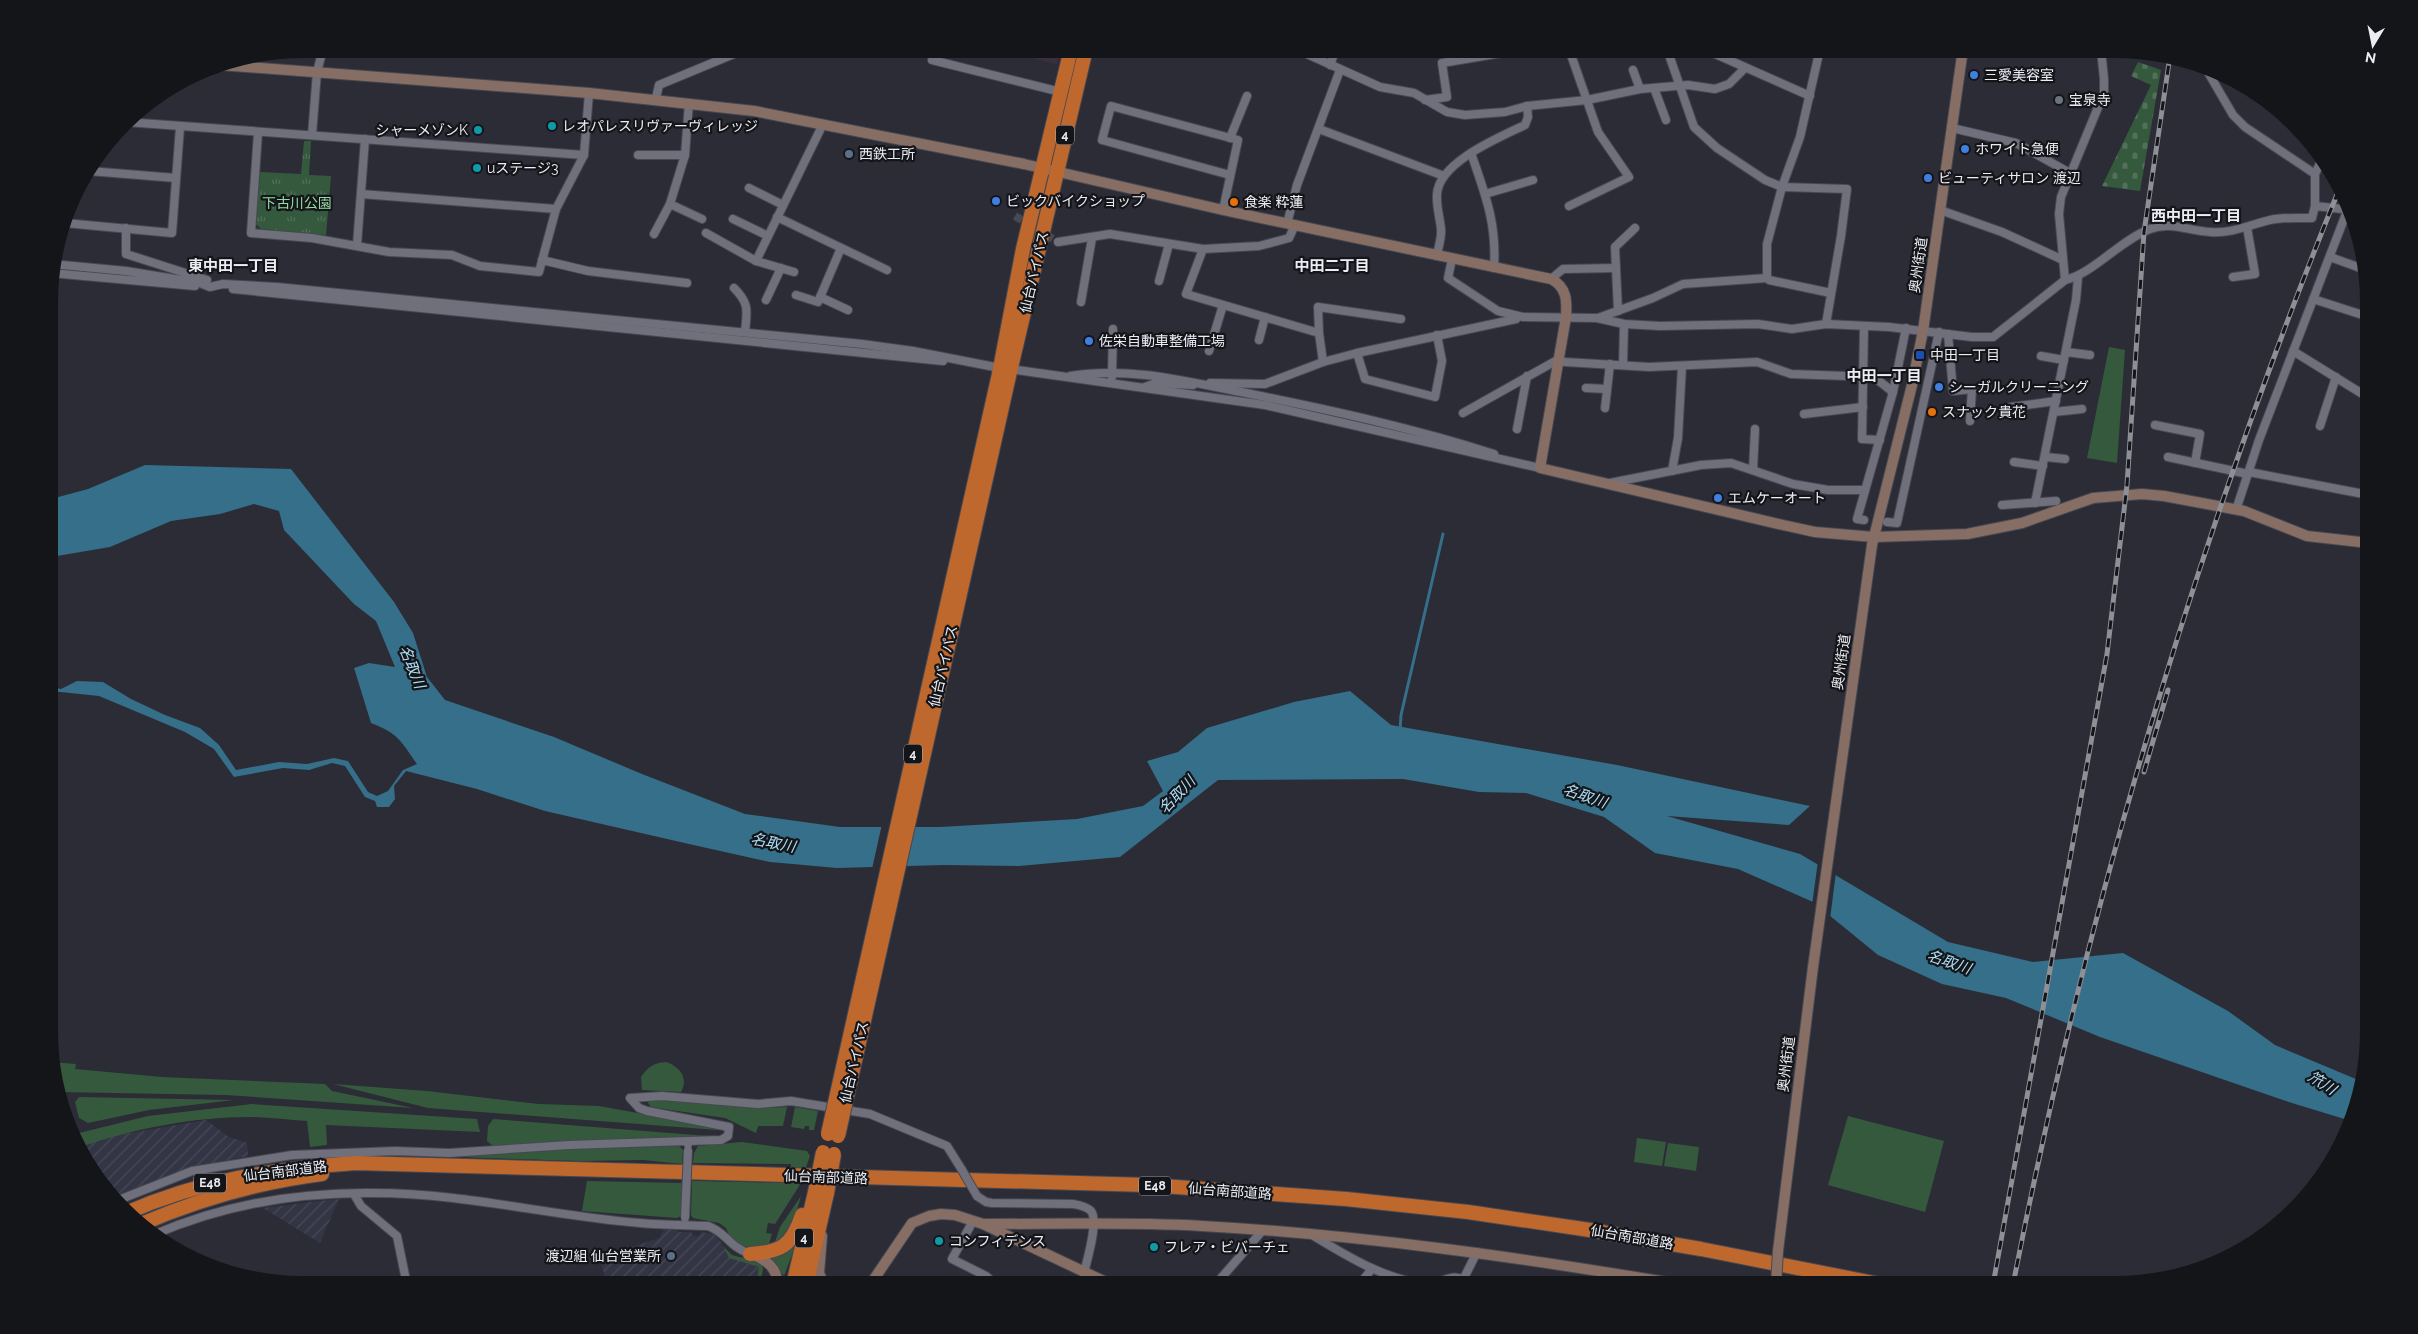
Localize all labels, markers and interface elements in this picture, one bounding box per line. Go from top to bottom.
north arrow [2348,20,2398,70]
text: N [2364,49,2377,67]
place label: 三愛美容室 [1984,67,2054,83]
marker: 三愛美容室 [1968,69,1980,81]
place label: 宝泉寺 [2069,92,2111,108]
marker: 宝泉寺 [2053,94,2065,106]
place label: レオパレスリヴァーヴィレッジ [562,118,758,134]
marker: レオパレスリヴァーヴィレッジ [546,120,558,132]
place label: シャーメゾンK [376,122,468,138]
marker: シャーメゾンK [472,124,484,136]
road number: 4 [1056,126,1074,144]
place label: ホワイト急便 [1975,141,2059,157]
marker: ホワイト急便 [1959,143,1971,155]
place label: 西鉄工所 [859,146,915,162]
marker: 西鉄工所 [843,148,855,160]
place label: uステージ3 [487,160,559,176]
marker: uステージ3 [471,162,483,174]
place label: ビューティサロン 渡辺 [1938,170,2081,186]
marker: ビューティサロン 渡辺 [1922,172,1934,184]
place label: ビックバイクショップ [1006,193,1145,209]
place label: 食楽 粋蓮 [1244,194,1304,210]
park label: 下古川公園 [262,195,332,211]
marker: ビックバイクショップ [990,195,1002,207]
marker: 食楽 粋蓮 [1228,196,1240,208]
district label: 西中田一丁目 [2151,207,2241,225]
street label: 仙台バイパス [1017,229,1051,315]
street label: 奥州街道 [1906,236,1930,294]
district label: 東中田一丁目 [188,257,278,275]
district label: 中田二丁目 [1294,257,1370,275]
place label: 佐栄自動車整備工場 [1099,333,1225,349]
marker: 佐栄自動車整備工場 [1083,335,1095,347]
place label: 中田一丁目 [1930,347,2000,363]
marker: 中田一丁目 [1914,349,1926,361]
district label: 中田一丁目 [1846,367,1922,385]
place label: シーガルクリーニング [1949,379,2089,395]
marker: シーガルクリーニング [1933,381,1945,393]
place label: スナック貴花 [1942,404,2026,420]
marker: スナック貴花 [1926,406,1938,418]
place label: エムケーオート [1728,490,1826,506]
marker: エムケーオート [1712,492,1724,504]
street label: 仙台バイパス [926,623,960,709]
street label: 奥州街道 [1829,633,1853,691]
water label: 名取川 [395,643,430,693]
road number: 4 [904,744,922,764]
water label: 名取川 [1155,771,1200,818]
water label: 名取川 [1561,780,1611,812]
water label: 名取川 [749,830,799,857]
water label: 名取川 [1925,946,1975,978]
street label: 仙台バイパス [837,1019,871,1105]
street label: 奥州街道 [1775,1035,1797,1093]
water label: 笊川 [2305,1067,2341,1100]
street label: 仙台南部道路 [242,1158,328,1184]
street label: 仙台南部道路 [784,1168,868,1186]
road number: E48 [194,1174,226,1192]
road number: E48 [1139,1176,1171,1196]
street label: 仙台南部道路 [1188,1180,1272,1202]
street label: 仙台南部道路 [1589,1222,1675,1252]
road number: 4 [795,1228,813,1248]
place label: コンフィデンス [949,1233,1046,1249]
marker: コンフィデンス [933,1235,945,1247]
place label: フレア・ビバーチェ [1164,1239,1290,1255]
marker: フレア・ビバーチェ [1148,1241,1160,1253]
place label: 渡辺組 仙台営業所 [545,1248,661,1264]
marker: 渡辺組 仙台営業所 [665,1250,677,1262]

